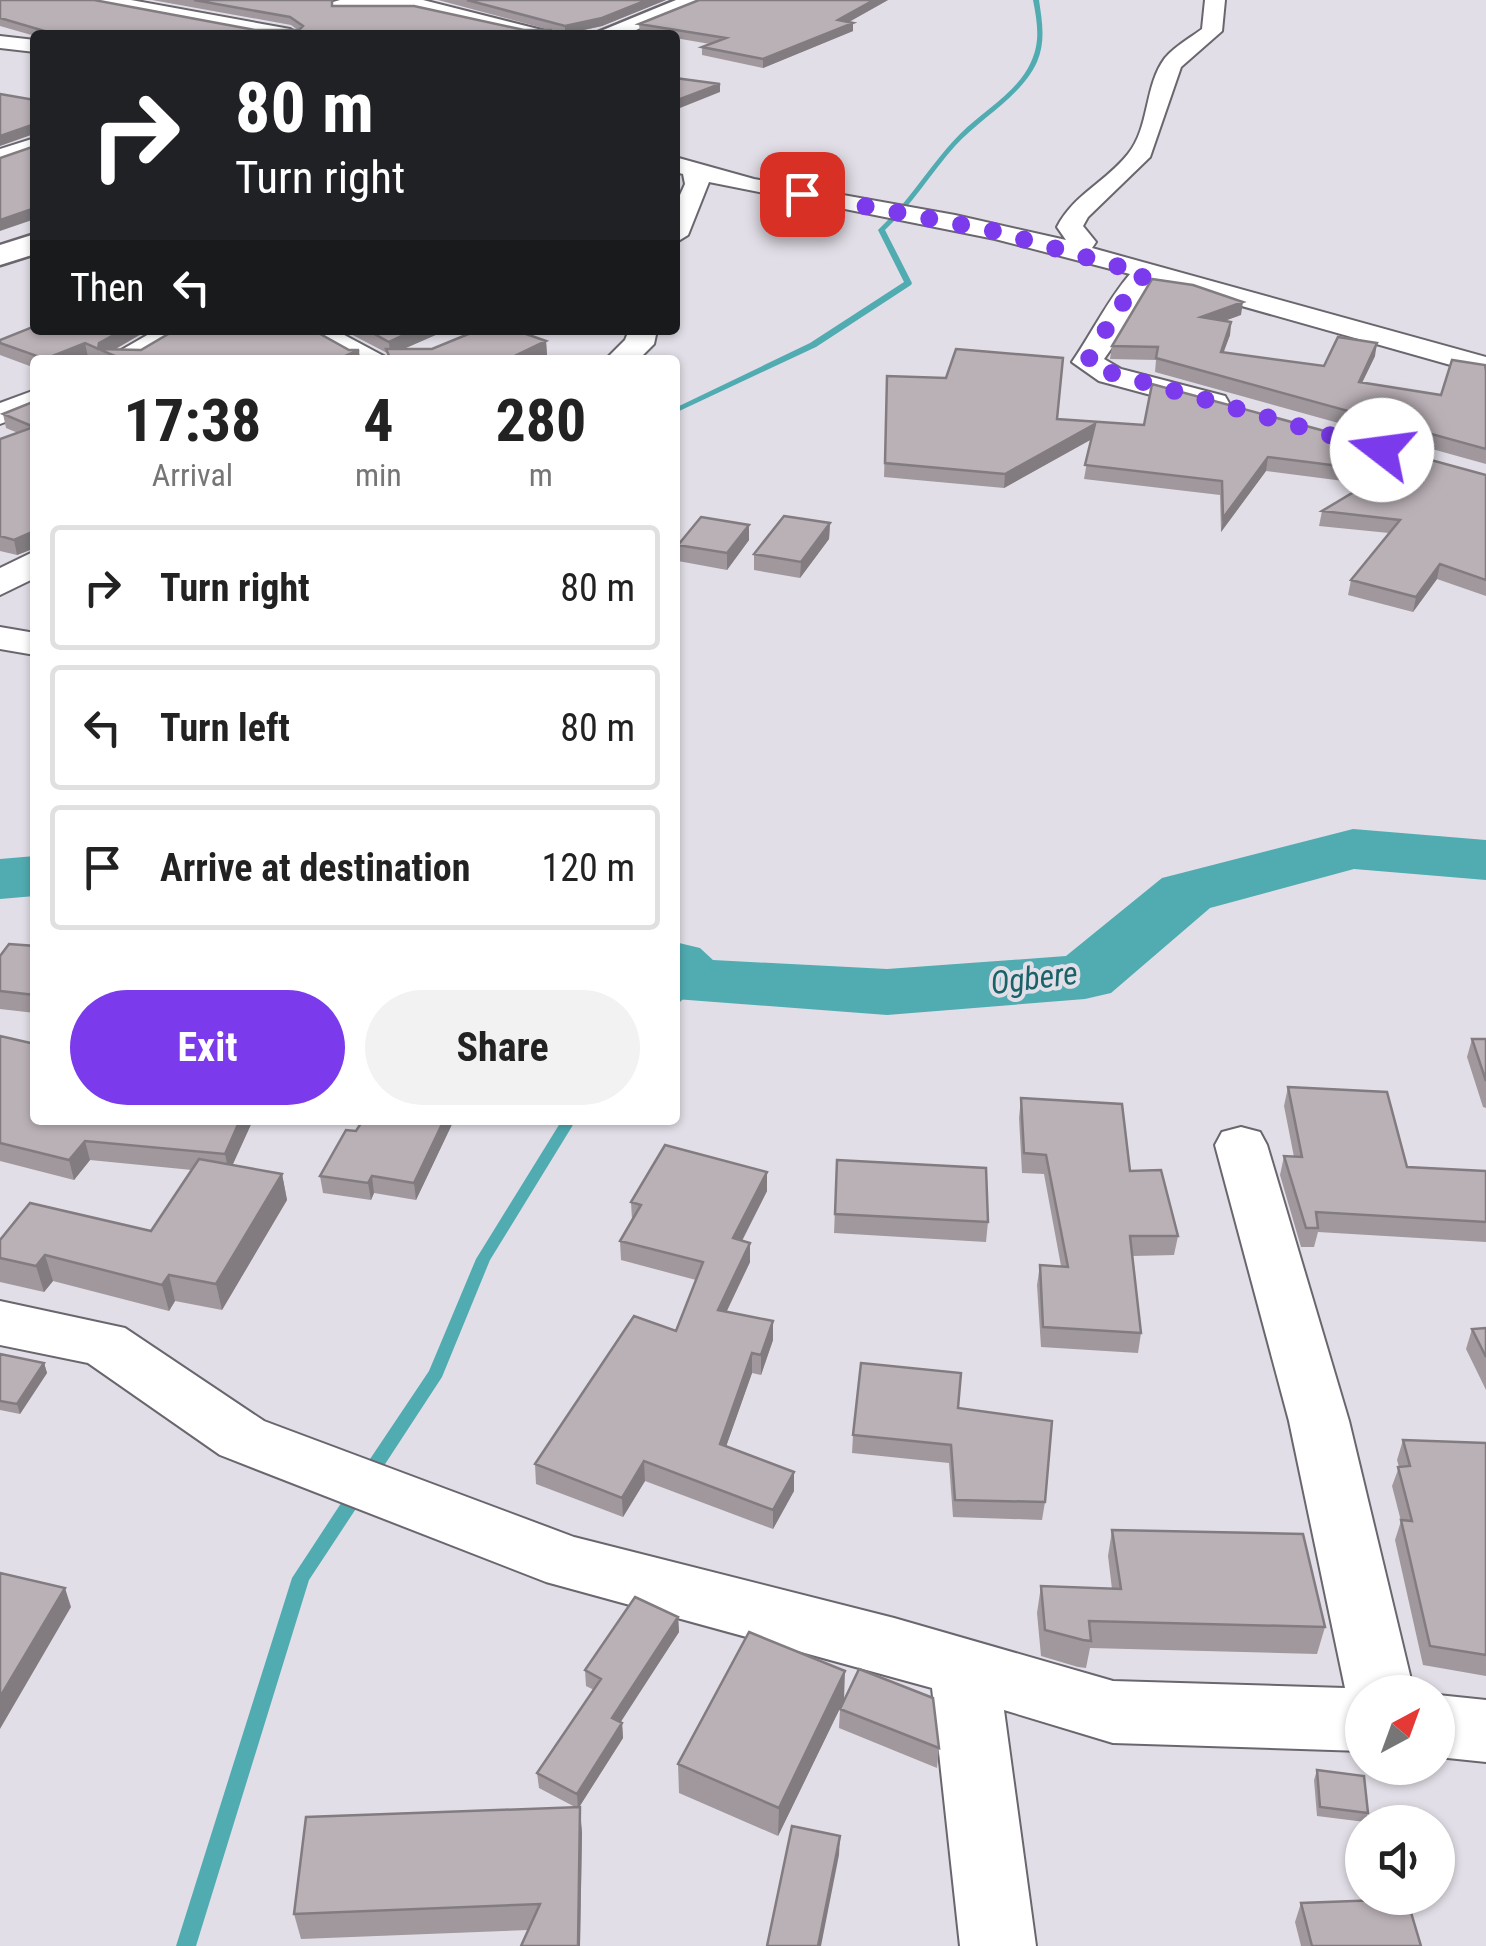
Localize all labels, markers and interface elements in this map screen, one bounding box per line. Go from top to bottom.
text: 80 m [235,67,374,149]
icon: right [70,70,200,200]
text: Turn right [235,151,405,204]
pin [760,152,845,237]
icon: arrive [775,167,830,222]
icon: left [164,260,219,315]
text: Then [70,266,144,310]
text: 17:38 [124,385,261,456]
text: 4 [363,385,394,456]
text: 280 [495,385,586,456]
position arrow [1330,398,1434,502]
text: Arrival [152,456,233,494]
text: min [355,456,402,494]
text: m [529,456,553,494]
icon: right [75,560,130,615]
text: Turn right [160,566,310,610]
text: 80 m [560,566,635,610]
icon: left [75,700,130,755]
text: Turn left [160,706,290,750]
text: 80 m [560,706,635,750]
icon: arrive [75,840,130,895]
text: Arrive at destination [160,846,470,890]
text: 120 m [541,846,635,890]
water label: Ogbere [988,954,1080,1002]
button: Exit [70,990,345,1105]
button: Share [365,990,640,1105]
north arrow [1345,1675,1455,1785]
map controls [1345,1675,1455,1915]
button: sound [1345,1805,1455,1915]

